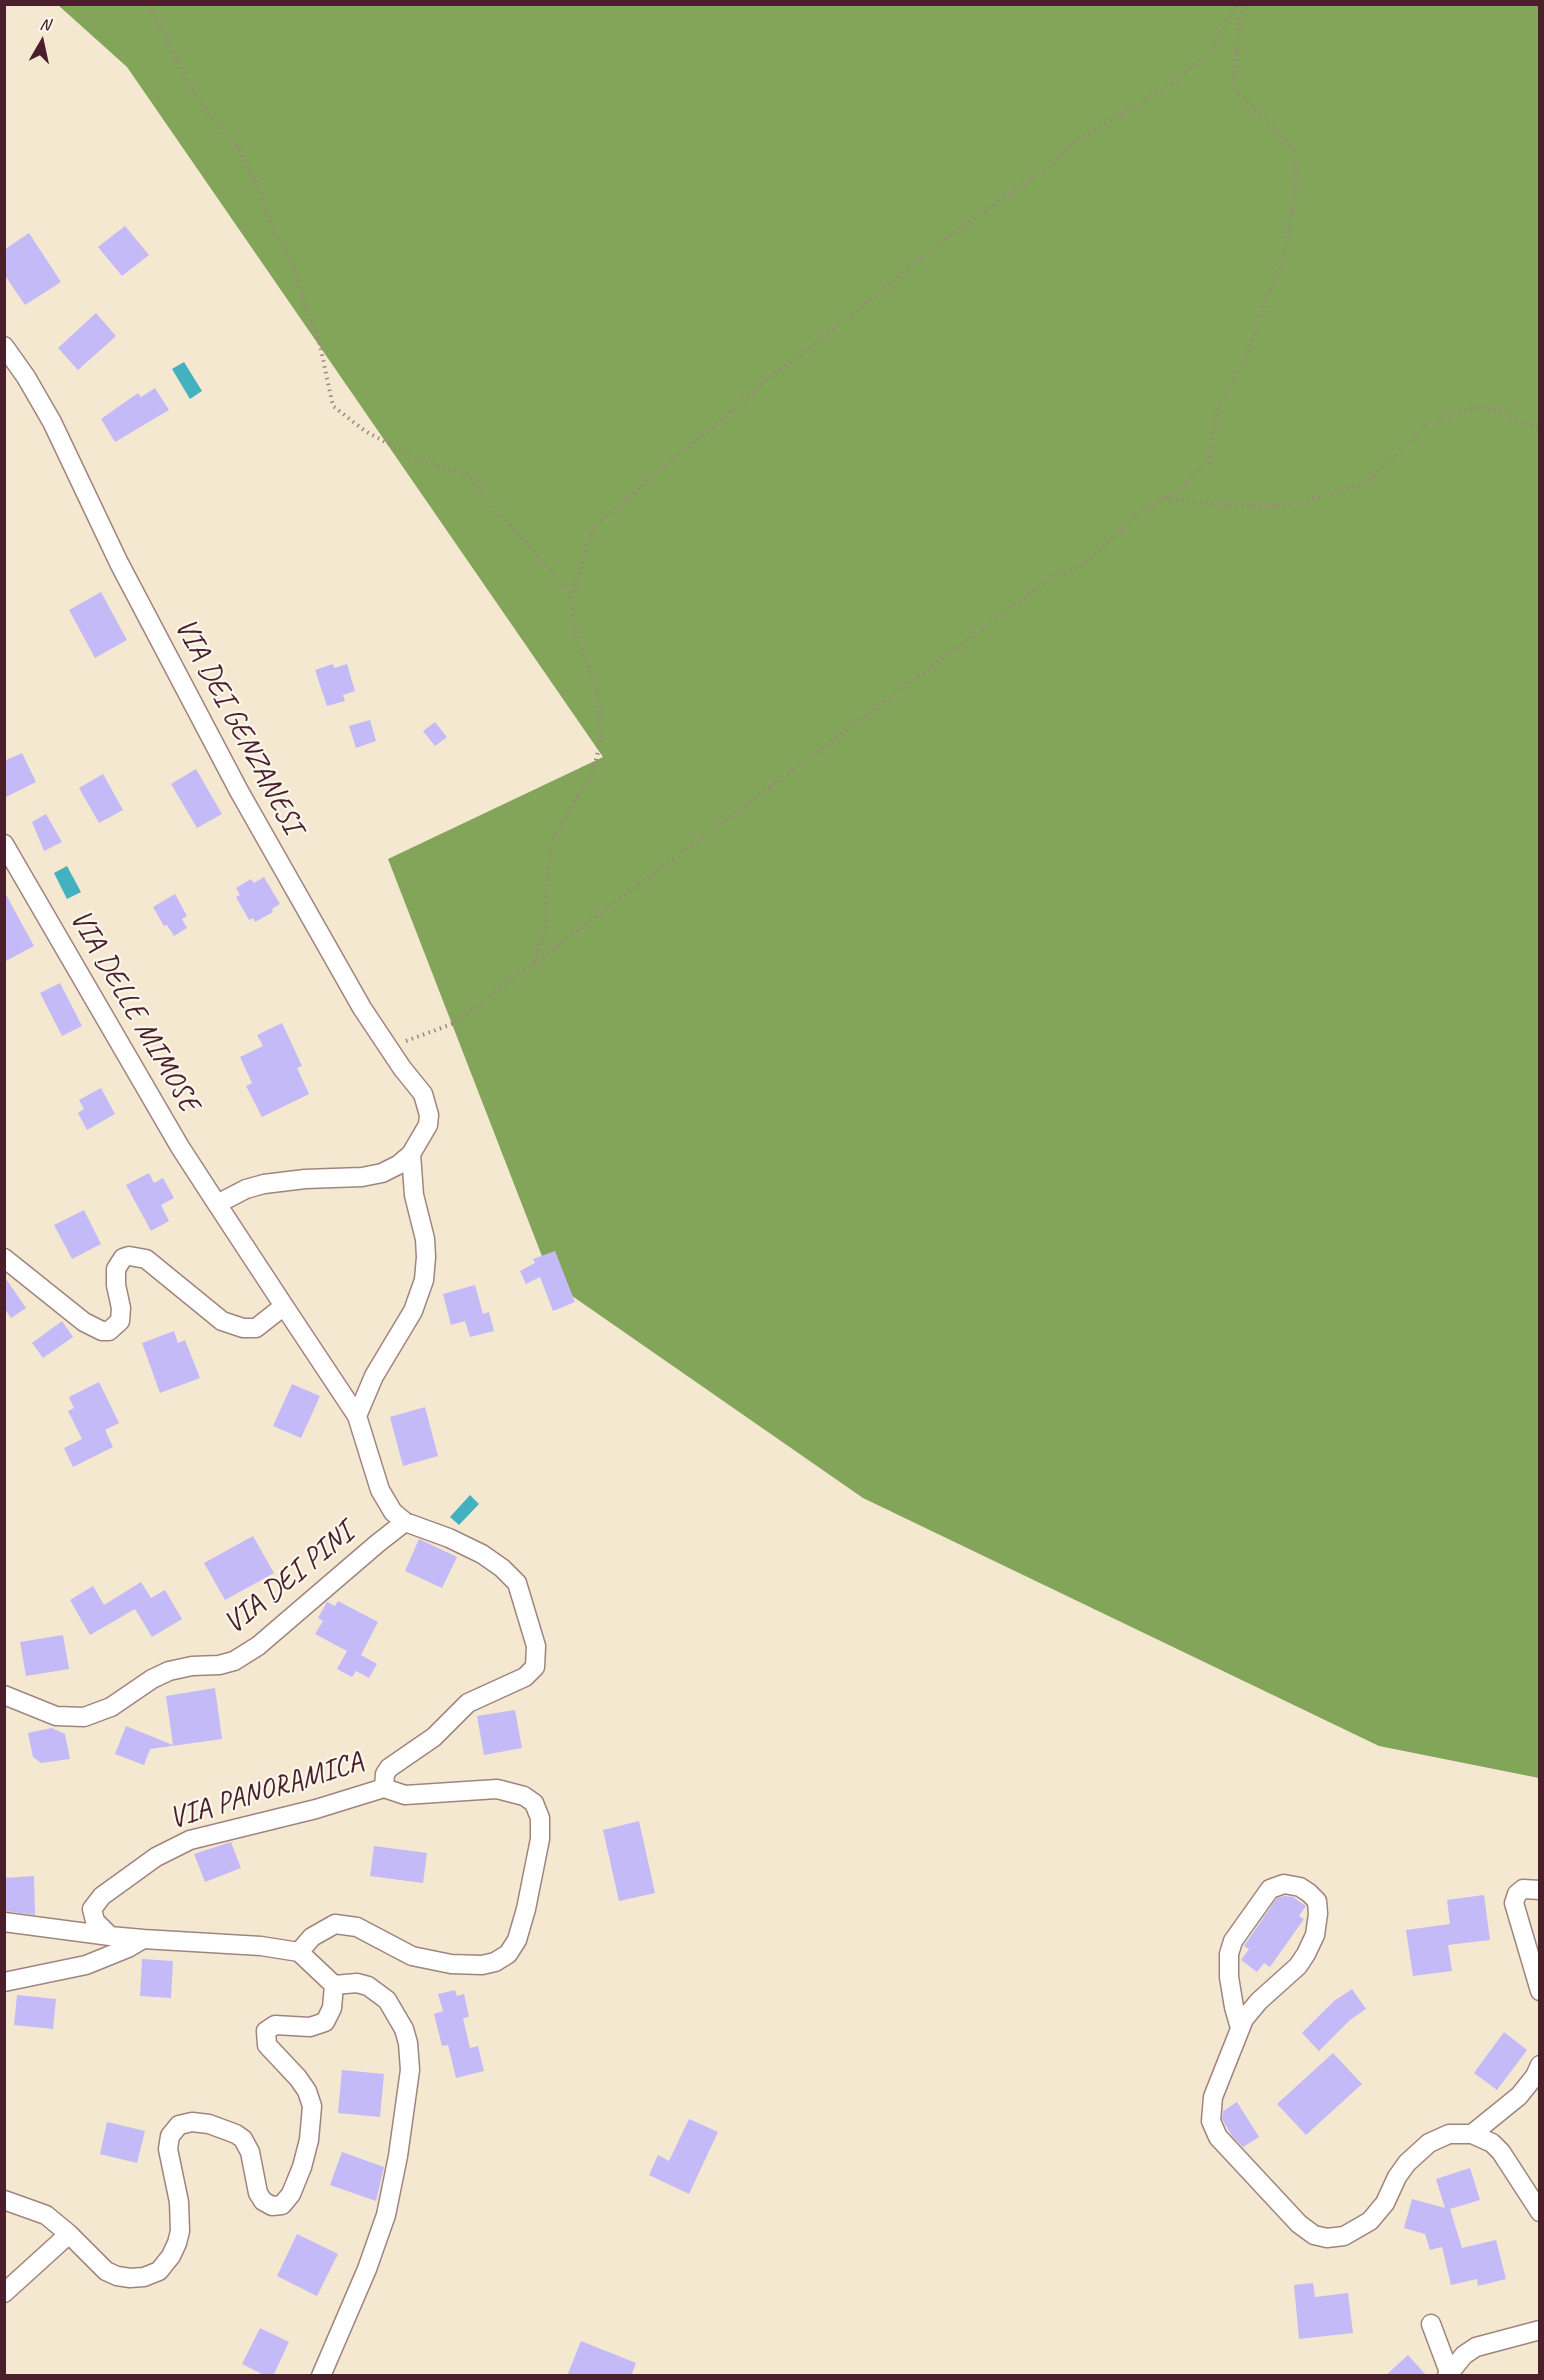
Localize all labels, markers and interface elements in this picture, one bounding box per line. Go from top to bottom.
north arrow [12,12,72,72]
text: N [38,14,51,35]
street label: VIA DEI GENZANESI [166,612,310,840]
street label: VIA DELLE MIMOSE [62,903,206,1119]
street label: VIA DEI PINI [217,1516,361,1642]
street label: VIA PANORAMICA [165,1744,367,1838]

